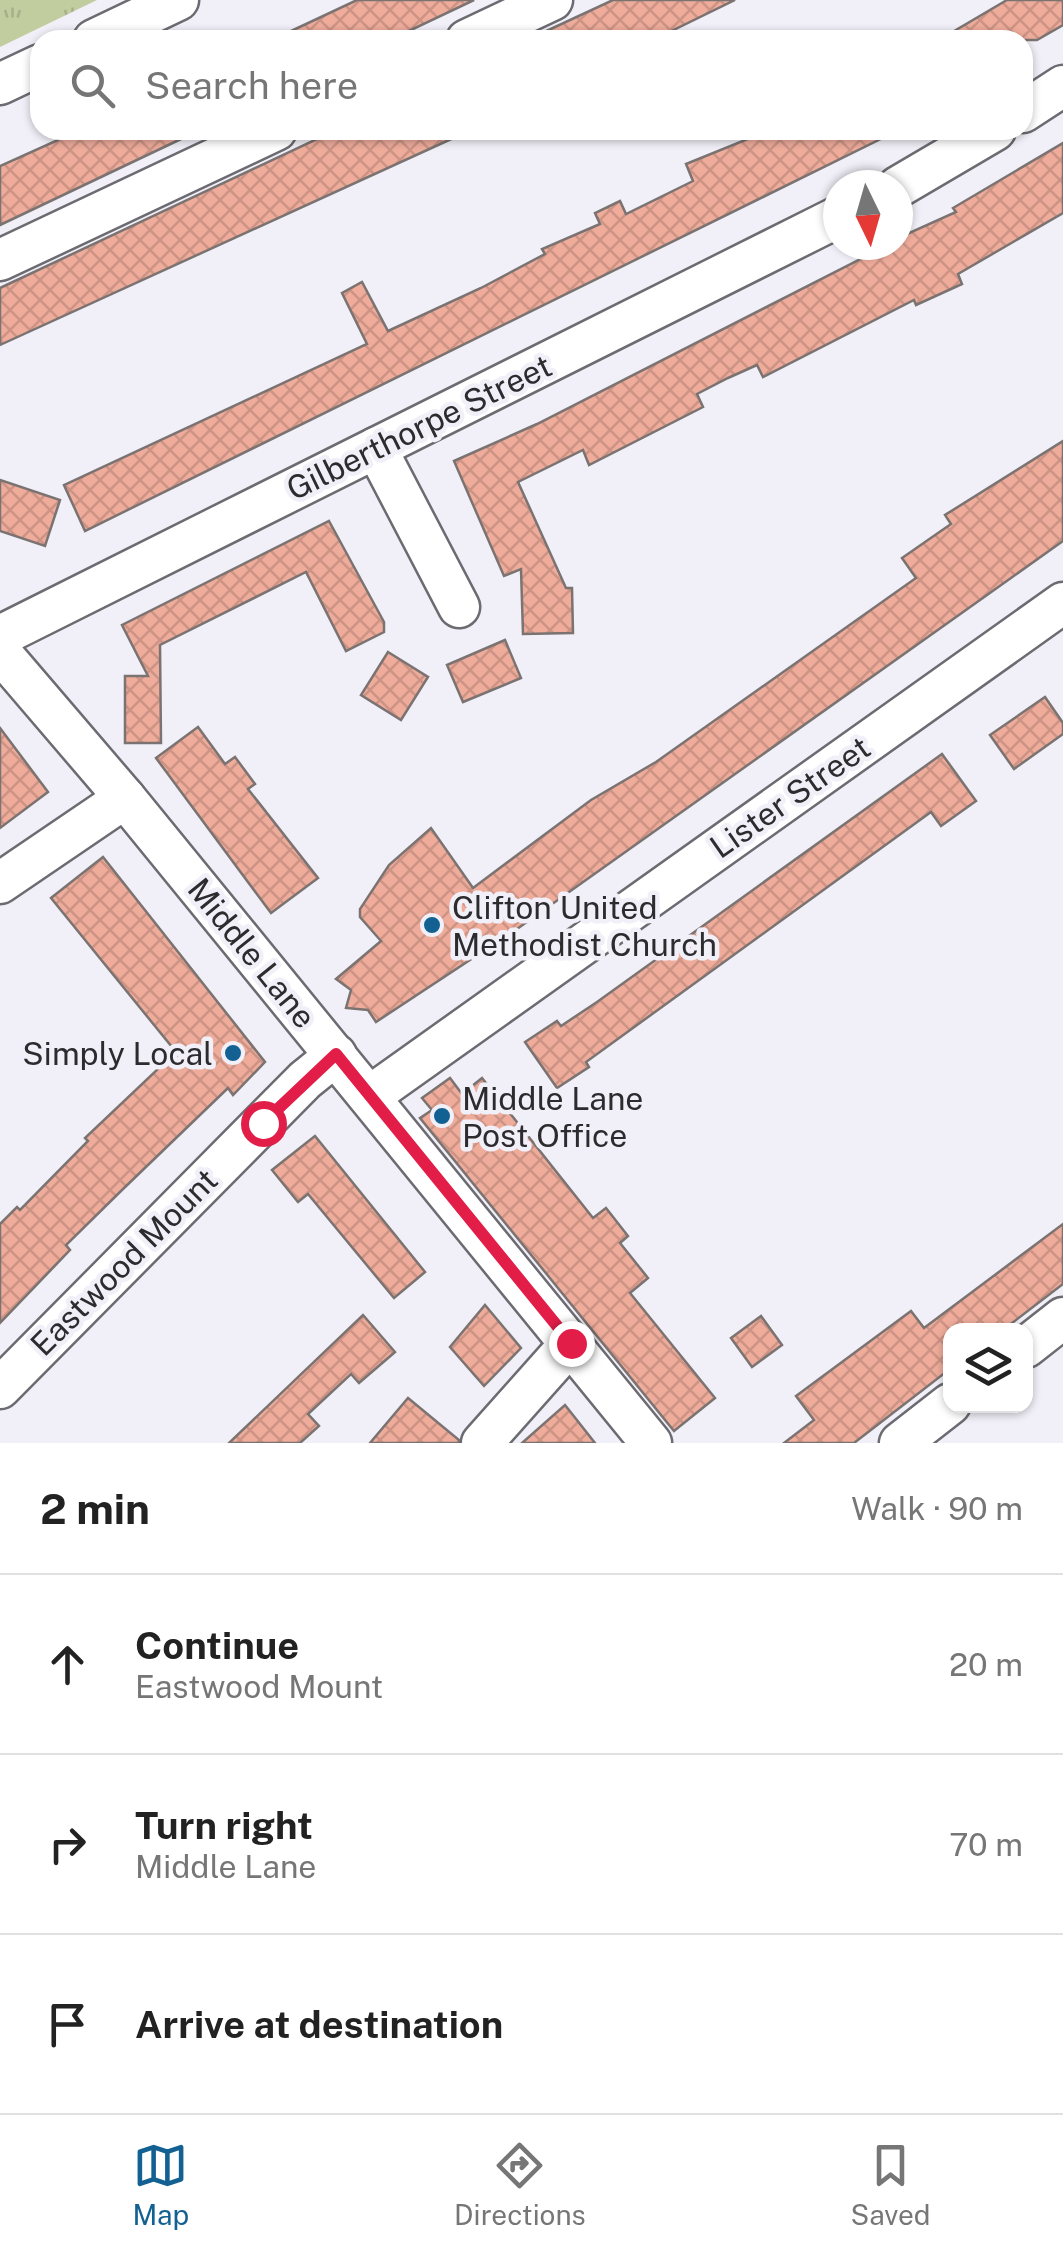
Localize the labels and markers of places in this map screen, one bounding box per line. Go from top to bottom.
place label: Clifton United Methodist Church [452,889,717,963]
marker: Clifton United Methodist Church [421,914,443,936]
place label: Simply Local [22,1035,213,1072]
marker: Simply Local [222,1042,244,1064]
place label: Middle Lane Post Office [462,1080,643,1154]
marker: Middle Lane Post Office [431,1105,453,1127]

